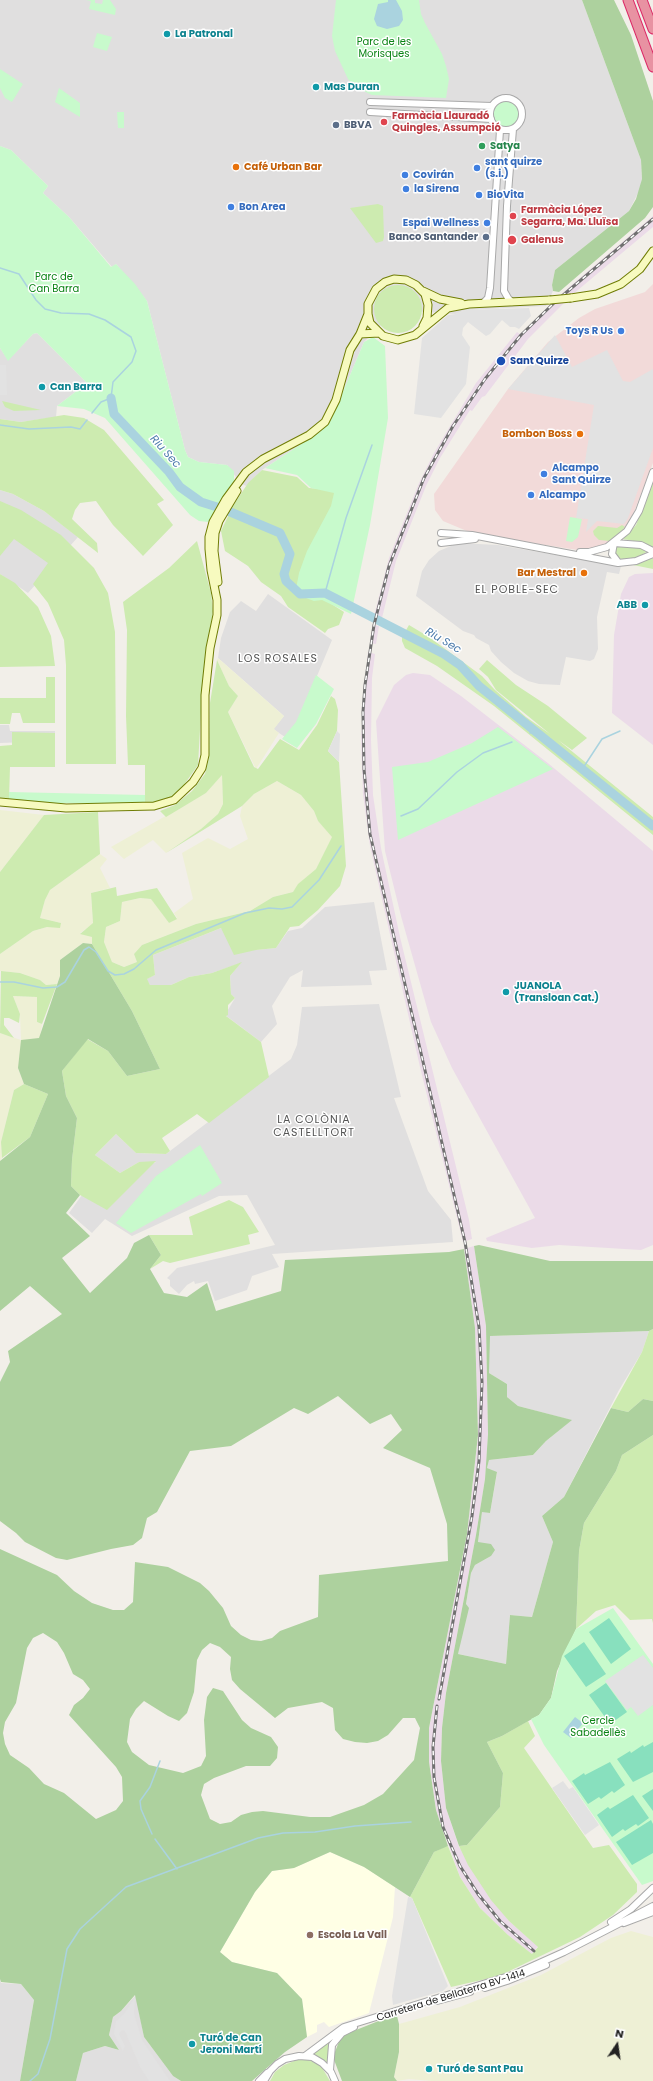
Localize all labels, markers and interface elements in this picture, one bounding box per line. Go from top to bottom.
place label: La Patronal [175,28,233,40]
marker: La Patronal [162,29,172,39]
park label: Parc de les Morisques [357,36,411,60]
place label: Mas Duran [324,81,379,93]
marker: Mas Duran [311,82,321,92]
place label: Farmàcia Llauradó Quingles, Assumpció [392,110,501,134]
marker: Farmàcia Llauradó Quingles, Assumpció [379,117,389,127]
place label: BBVA [344,119,372,131]
marker: BBVA [331,120,341,130]
place label: Satya [490,140,520,152]
marker: Satya [477,141,487,151]
place label: sant quirze (s.i.) [485,156,542,180]
place label: Café Urban Bar [244,161,322,173]
marker: Café Urban Bar [231,162,241,172]
marker: sant quirze (s.i.) [472,163,482,173]
place label: Covirán [413,169,454,181]
marker: Covirán [400,170,410,180]
place label: la Sirena [414,183,459,195]
marker: la Sirena [401,184,411,194]
place label: BioVita [487,189,524,201]
marker: BioVita [474,190,484,200]
place label: Bon Area [239,201,285,213]
marker: Bon Area [226,202,236,212]
place label: Farmàcia López Segarra, Ma. Lluïsa [521,204,618,228]
marker: Farmàcia López Segarra, Ma. Lluïsa [508,211,518,221]
place label: Espai Wellness [403,217,479,229]
marker: Espai Wellness [482,218,492,228]
place label: Banco Santander [389,231,478,243]
marker: Banco Santander [481,232,491,242]
marker: Galenus [506,234,518,246]
place label: Galenus [521,234,564,246]
park label: Parc de Can Barra [29,271,79,294]
place label: Toys R Us [565,325,613,337]
marker: Toys R Us [616,326,626,336]
marker: Sant Quirze [495,355,507,367]
place label: Sant Quirze [510,355,569,367]
place label: Can Barra [50,381,102,393]
marker: Can Barra [37,382,47,392]
place label: Bombon Boss [502,428,572,440]
marker: Bombon Boss [575,429,585,439]
water label: Riu Sec [147,433,183,471]
place label: Alcampo Sant Quirze [552,462,611,486]
marker: Alcampo Sant Quirze [539,469,549,479]
place label: Alcampo [539,489,586,501]
marker: Alcampo [526,490,536,500]
place label: Bar Mestral [517,567,576,579]
marker: Bar Mestral [579,568,589,578]
district label: EL POBLE-SEC [475,583,559,597]
place label: ABB [616,599,637,611]
marker: ABB [640,600,650,610]
water label: Riu Sec [423,625,463,657]
district label: LOS ROSALES [238,652,318,666]
place label: JUANOLA (Transloan Cat.) [514,980,599,1004]
marker: JUANOLA (Transloan Cat.) [501,987,511,997]
district label: LA COLÒNIA CASTELLTORT [273,1113,355,1139]
park label: Cercle Sabadellès [570,1715,626,1738]
place label: Escola La Vall [318,1929,387,1941]
marker: Escola La Vall [305,1930,315,1940]
street label: Carretera de Bellaterra BV-1414 [375,1968,527,2024]
north arrow [597,2025,637,2065]
text: N [614,2025,626,2042]
place label: Turó de Can Jeroni Martí [200,2032,262,2056]
marker: Turó de Can Jeroni Martí [187,2039,197,2049]
place label: Turó de Sant Pau [437,2063,523,2075]
marker: Turó de Sant Pau [424,2064,434,2074]

